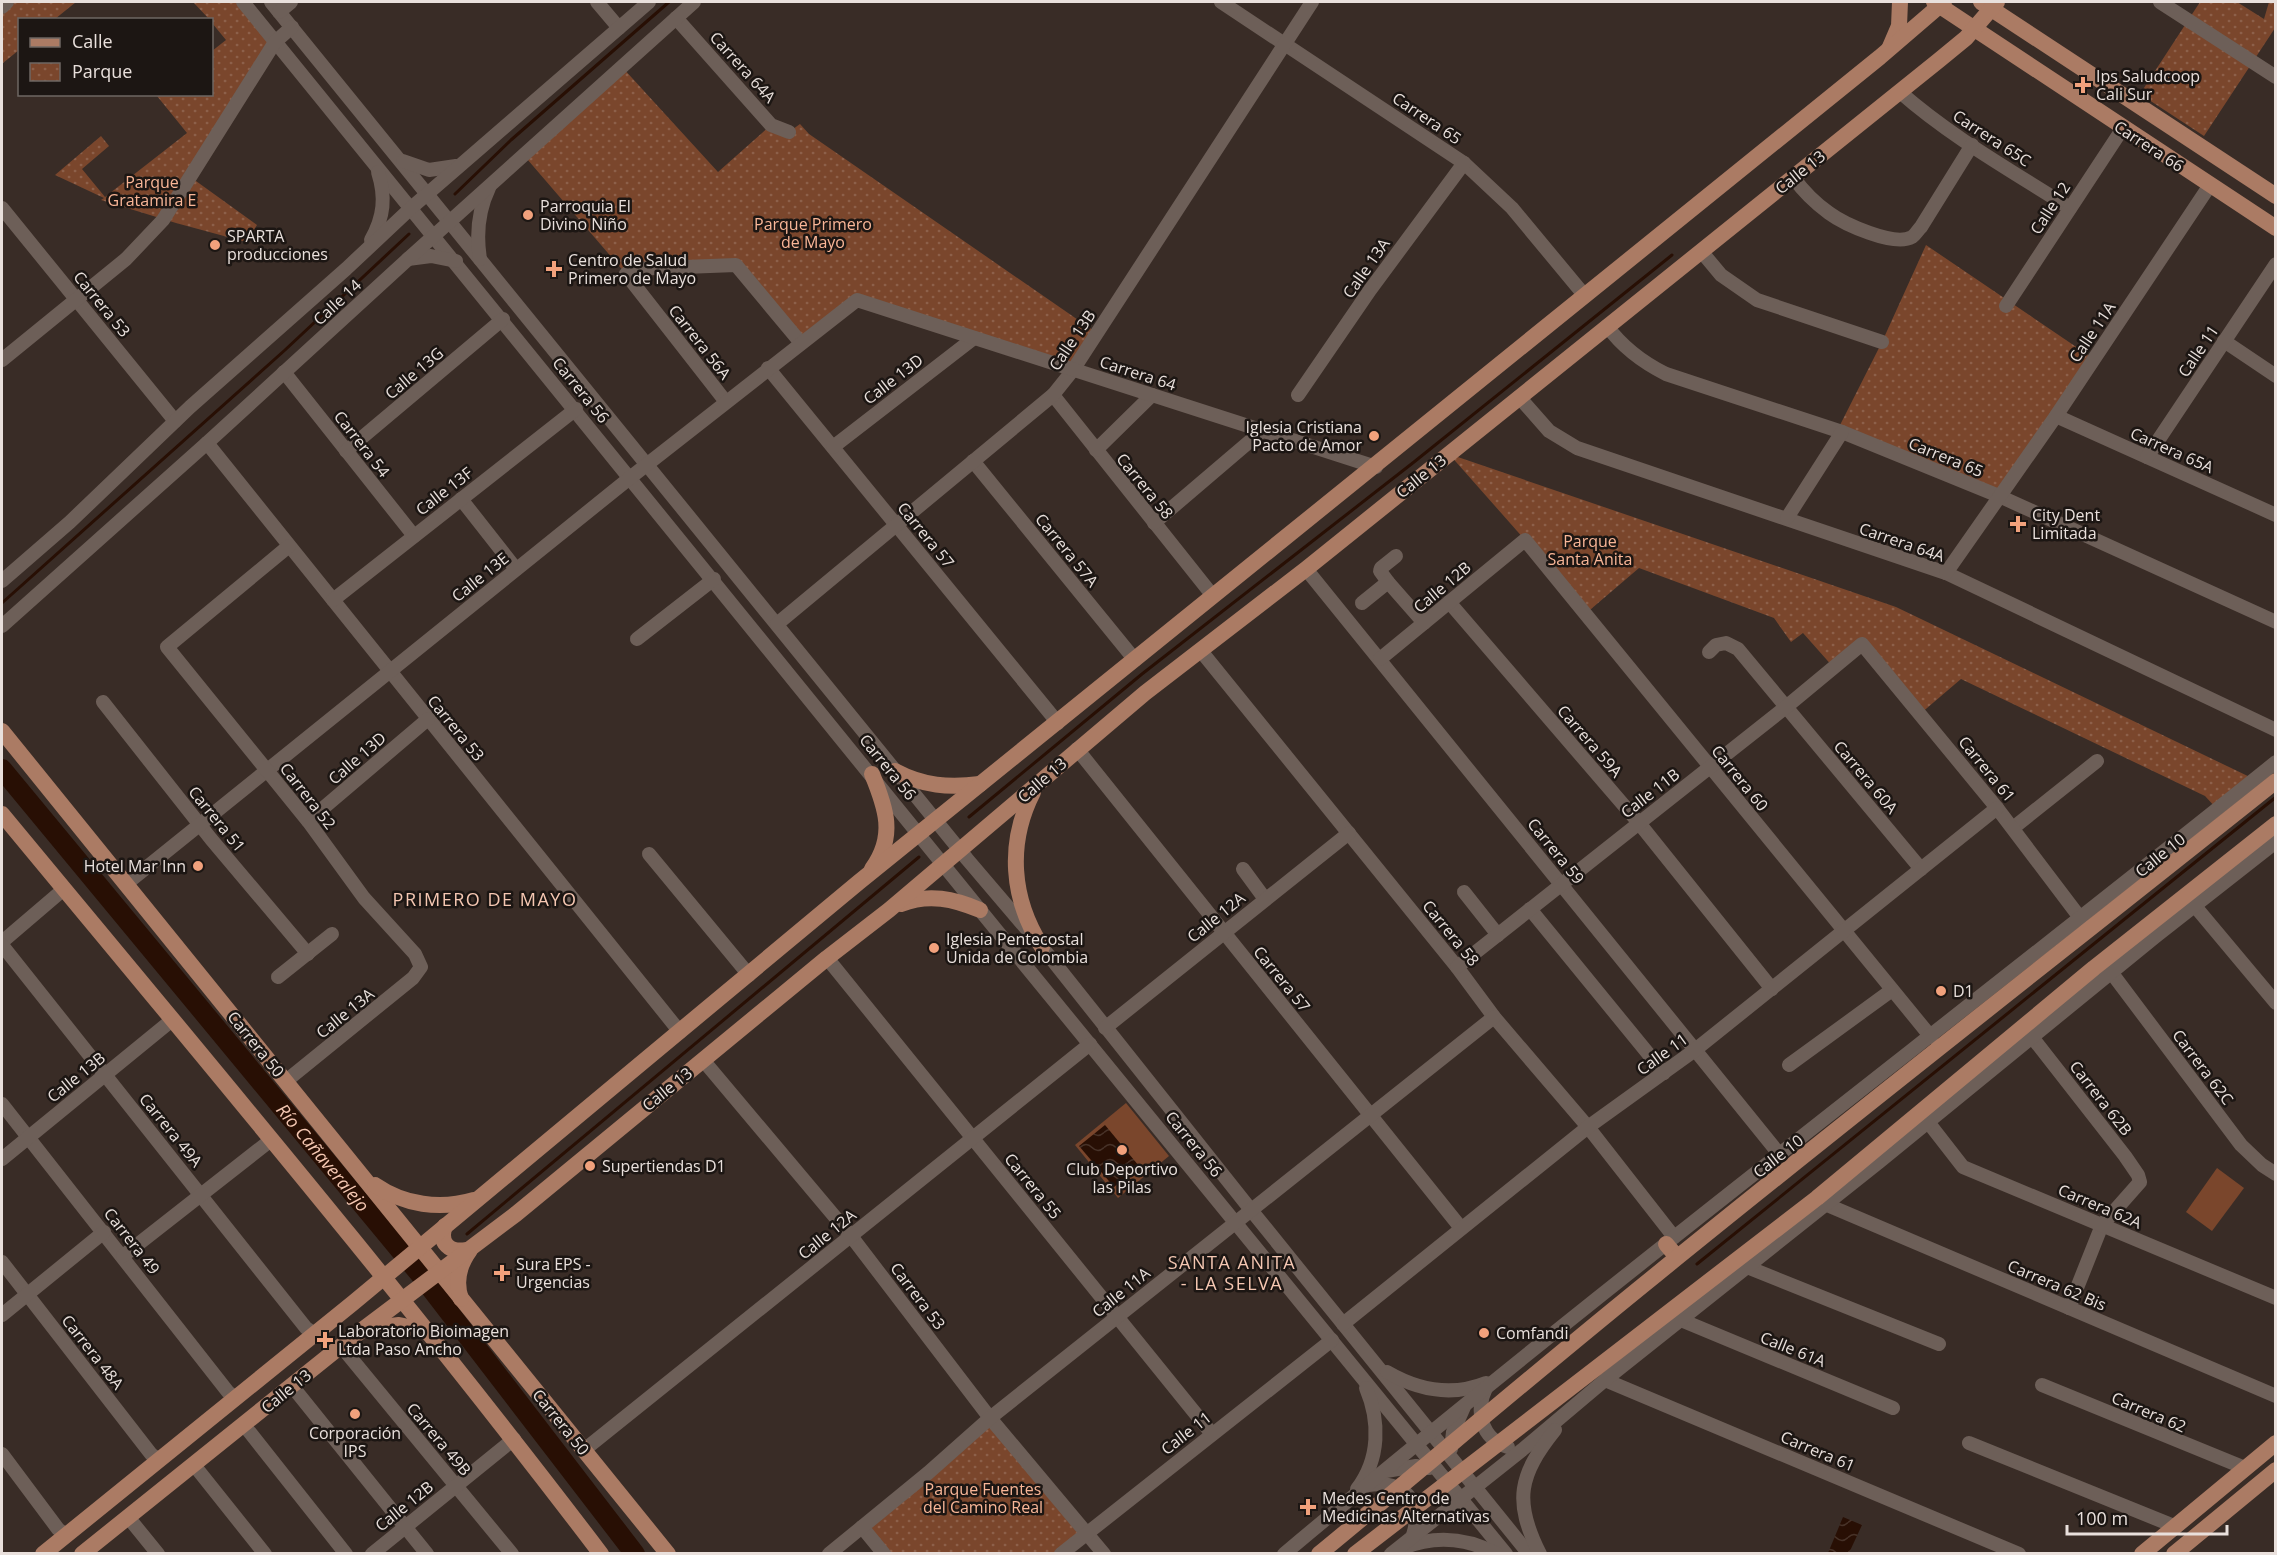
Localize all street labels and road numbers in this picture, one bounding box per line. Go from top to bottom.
street label: Carrera 64A [705,27,782,108]
street label: Carrera 65 [1388,87,1466,149]
street label: Carrera 65C [1949,105,2035,171]
street label: Carrera 66 [2110,115,2188,177]
street label: Calle 13 [1770,145,1830,199]
street label: Calle 12 [2025,177,2075,239]
street label: Calle 13A [1337,233,1395,302]
street label: Carrera 53 [69,266,135,342]
street label: Calle 14 [308,274,366,330]
street label: Calle 11A [2064,297,2121,367]
street label: Carrera 56A [664,300,737,385]
street label: Calle 13B [1044,305,1100,375]
street label: Calle 11 [2173,321,2223,381]
street label: Calle 13G [380,342,448,404]
street label: Calle 13D [859,349,927,409]
street label: Carrera 64 [1097,350,1179,396]
street label: Carrera 56 [548,352,614,428]
street label: Carrera 54 [329,406,395,482]
street label: Carrera 65A [2127,422,2218,479]
street label: Carrera 65 [1905,432,1987,482]
street label: Carrera 58 [1112,448,1178,524]
street label: Calle 13 [1391,449,1451,503]
street label: Calle 13F [411,462,477,520]
street label: Carrera 57 [893,497,959,573]
street label: Carrera 57A [1030,508,1104,592]
street label: Carrera 64A [1856,517,1949,567]
street label: Calle 13E [447,547,513,607]
street label: Calle 12B [1409,556,1475,618]
street label: Carrera 53 [423,690,489,766]
street label: Carrera 59A [1552,700,1628,782]
street label: Calle 13D [323,727,391,789]
street label: Carrera 56 [855,729,921,805]
street label: Carrera 61 [1954,731,2020,807]
street label: Carrera 60A [1829,736,1904,819]
street label: Carrera 60 [1707,740,1773,816]
street label: Calle 13 [1013,753,1071,807]
street label: Carrera 52 [275,758,341,834]
street label: Calle 11B [1616,763,1684,823]
street label: Carrera 51 [184,781,250,857]
street label: Carrera 59 [1523,813,1589,889]
street label: Calle 10 [2130,828,2190,882]
street label: Calle 12A [1182,886,1250,947]
street label: Carrera 58 [1418,895,1484,971]
street label: Carrera 57 [1249,941,1315,1017]
street label: Calle 13A [311,982,379,1043]
street label: Carrera 50 [223,1006,289,1082]
street label: Carrera 62C [2167,1025,2239,1109]
street label: Calle 11 [1632,1028,1692,1080]
street label: Calle 13B [42,1047,110,1107]
street label: Carrera 62B [2065,1056,2137,1140]
street label: Calle 13 [637,1062,697,1116]
street label: Carrera 49A [134,1088,208,1172]
street label: Carrera 56 [1161,1106,1227,1182]
street label: Calle 10 [1748,1129,1808,1183]
street label: Carrera 55 [1000,1148,1066,1224]
street label: Carrera 62A [2055,1178,2146,1234]
street label: Carrera 49 [99,1203,165,1279]
street label: Calle 12A [793,1203,861,1264]
street label: Carrera 62 Bis [2004,1254,2110,1316]
street label: Carrera 53 [885,1258,951,1334]
street label: Calle 11A [1087,1261,1155,1322]
street label: Carrera 48A [57,1310,130,1395]
street label: Calle 61A [1757,1326,1830,1372]
street label: Calle 13 [256,1364,316,1418]
street label: Carrera 50 [528,1384,594,1460]
street label: Carrera 62 [2108,1386,2190,1438]
street label: Carrera 49B [402,1398,476,1480]
street label: Calle 11 [1156,1406,1216,1460]
street label: Carrera 61 [1777,1425,1859,1477]
street label: Calle 12B [370,1476,438,1536]

